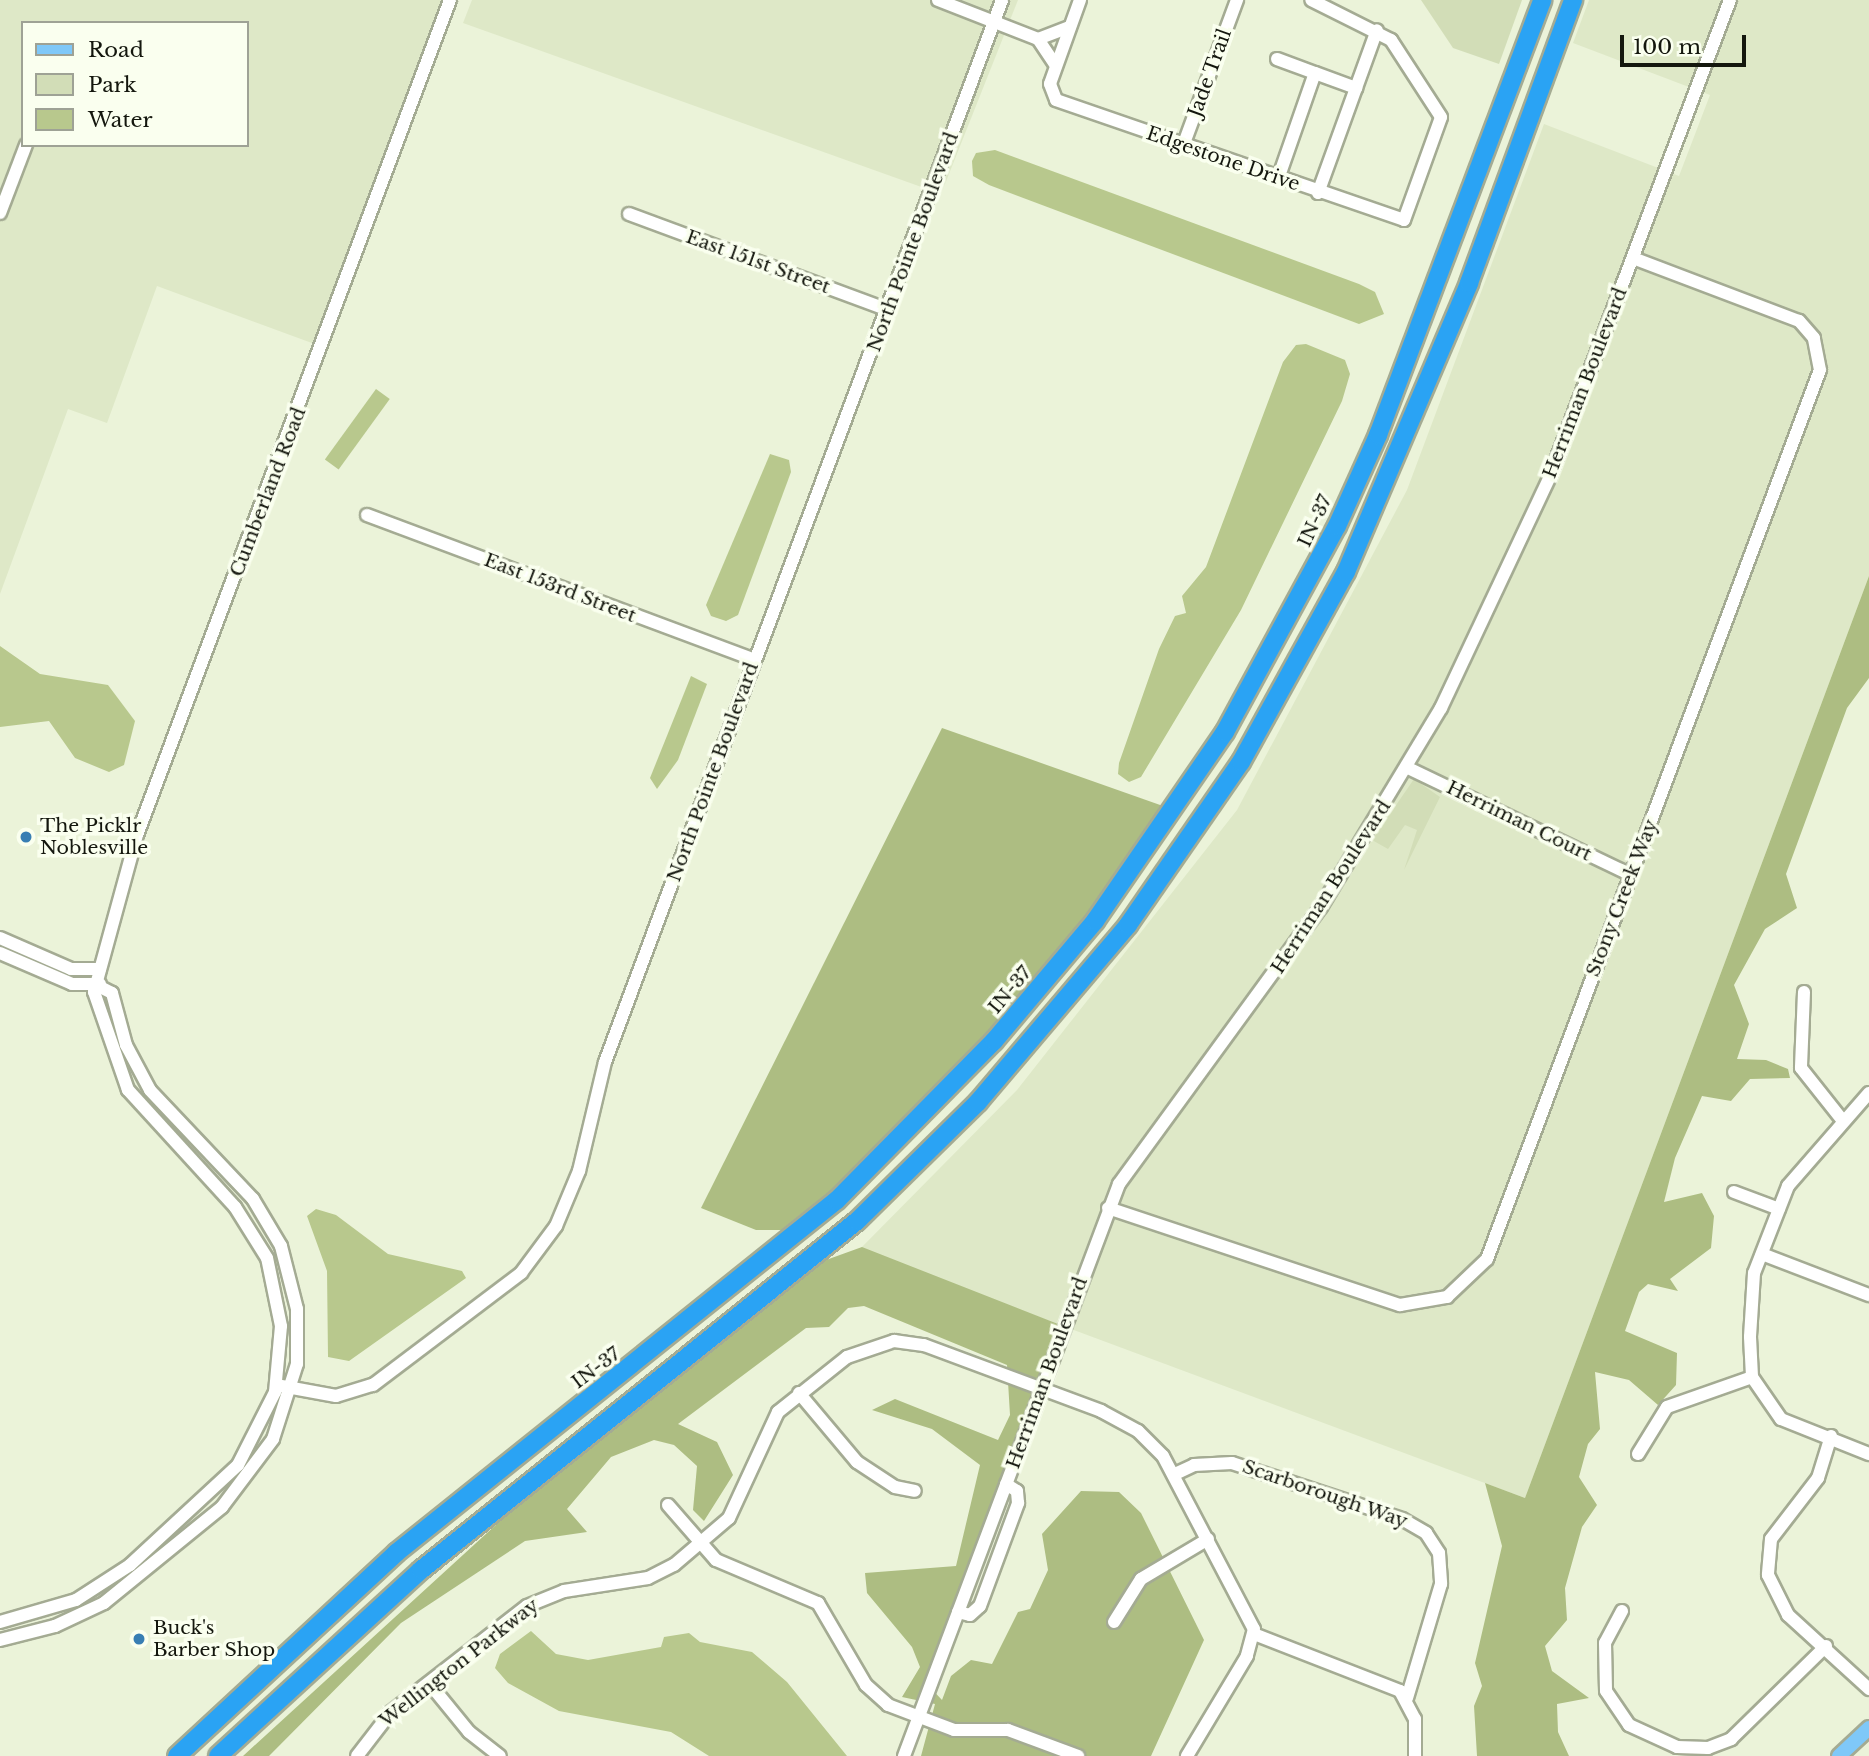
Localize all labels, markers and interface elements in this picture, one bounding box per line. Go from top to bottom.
legend [21,21,248,147]
scale bar [1624,21,1750,65]
street label: Jade Trail [1183,26,1237,120]
text: 100 m [1633,34,1701,60]
text: Road [88,37,144,63]
text: Park [88,72,137,98]
text: Water [88,107,152,133]
street label: Edgestone Drive [1143,122,1303,196]
street label: North Pointe Boulevard [863,129,963,355]
street label: East 151st Street [683,225,833,299]
street label: Herriman Boulevard [1538,285,1632,481]
street label: Cumberland Road [225,404,311,580]
street label: IN-37 [1293,491,1337,551]
street label: East 153rd Street [481,549,639,627]
street label: North Pointe Boulevard [663,659,763,885]
street label: Herriman Court [1443,776,1595,866]
street label: Herriman Boulevard [1266,796,1396,978]
place label: The Picklr Noblesville [40,815,148,859]
street label: Stony Creek Way [1581,815,1663,981]
marker: The Picklr Noblesville [18,829,34,845]
street label: IN-37 [984,962,1036,1018]
street label: Herriman Boulevard [1002,1274,1092,1472]
street label: IN-37 [567,1342,625,1394]
street label: Scarborough Way [1239,1455,1411,1533]
street label: Wellington Parkway [375,1594,543,1732]
place label: Buck's Barber Shop [153,1617,276,1661]
marker: Buck's Barber Shop [131,1631,147,1647]

